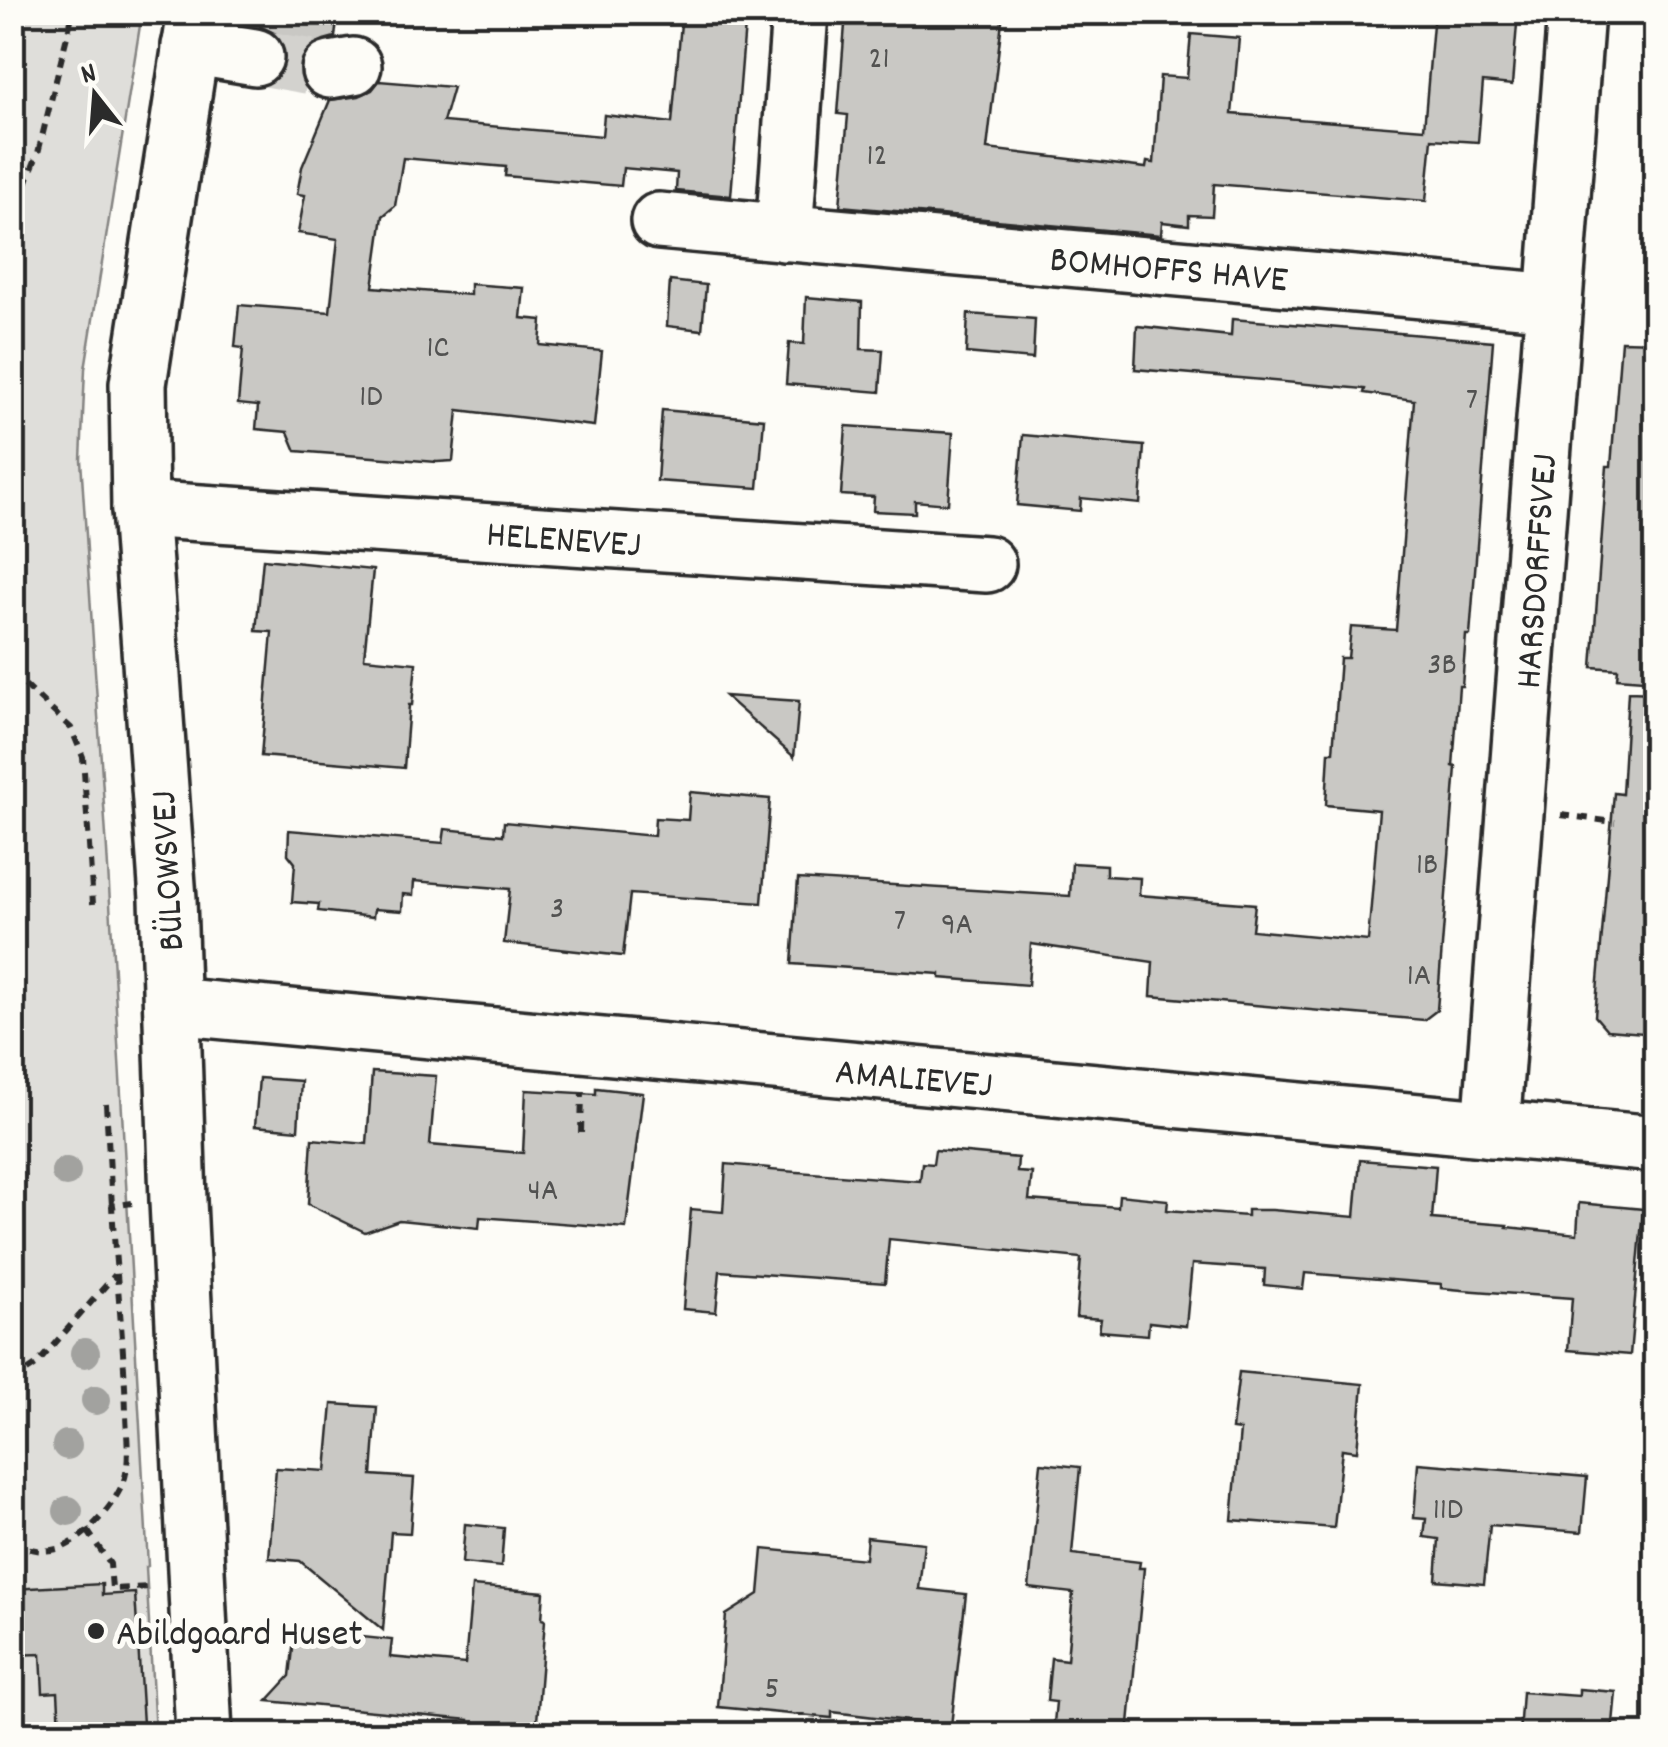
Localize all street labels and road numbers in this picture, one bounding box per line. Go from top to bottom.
street label: BOMHOFFS HAVE [1047,235,1290,310]
street label: HARSDORFFSVEJ [1504,452,1575,691]
street label: HELENEVEJ [484,510,643,575]
street label: BÜLOWSVEJ [139,789,202,952]
street label: AMALIEVEJ [833,1047,994,1116]

